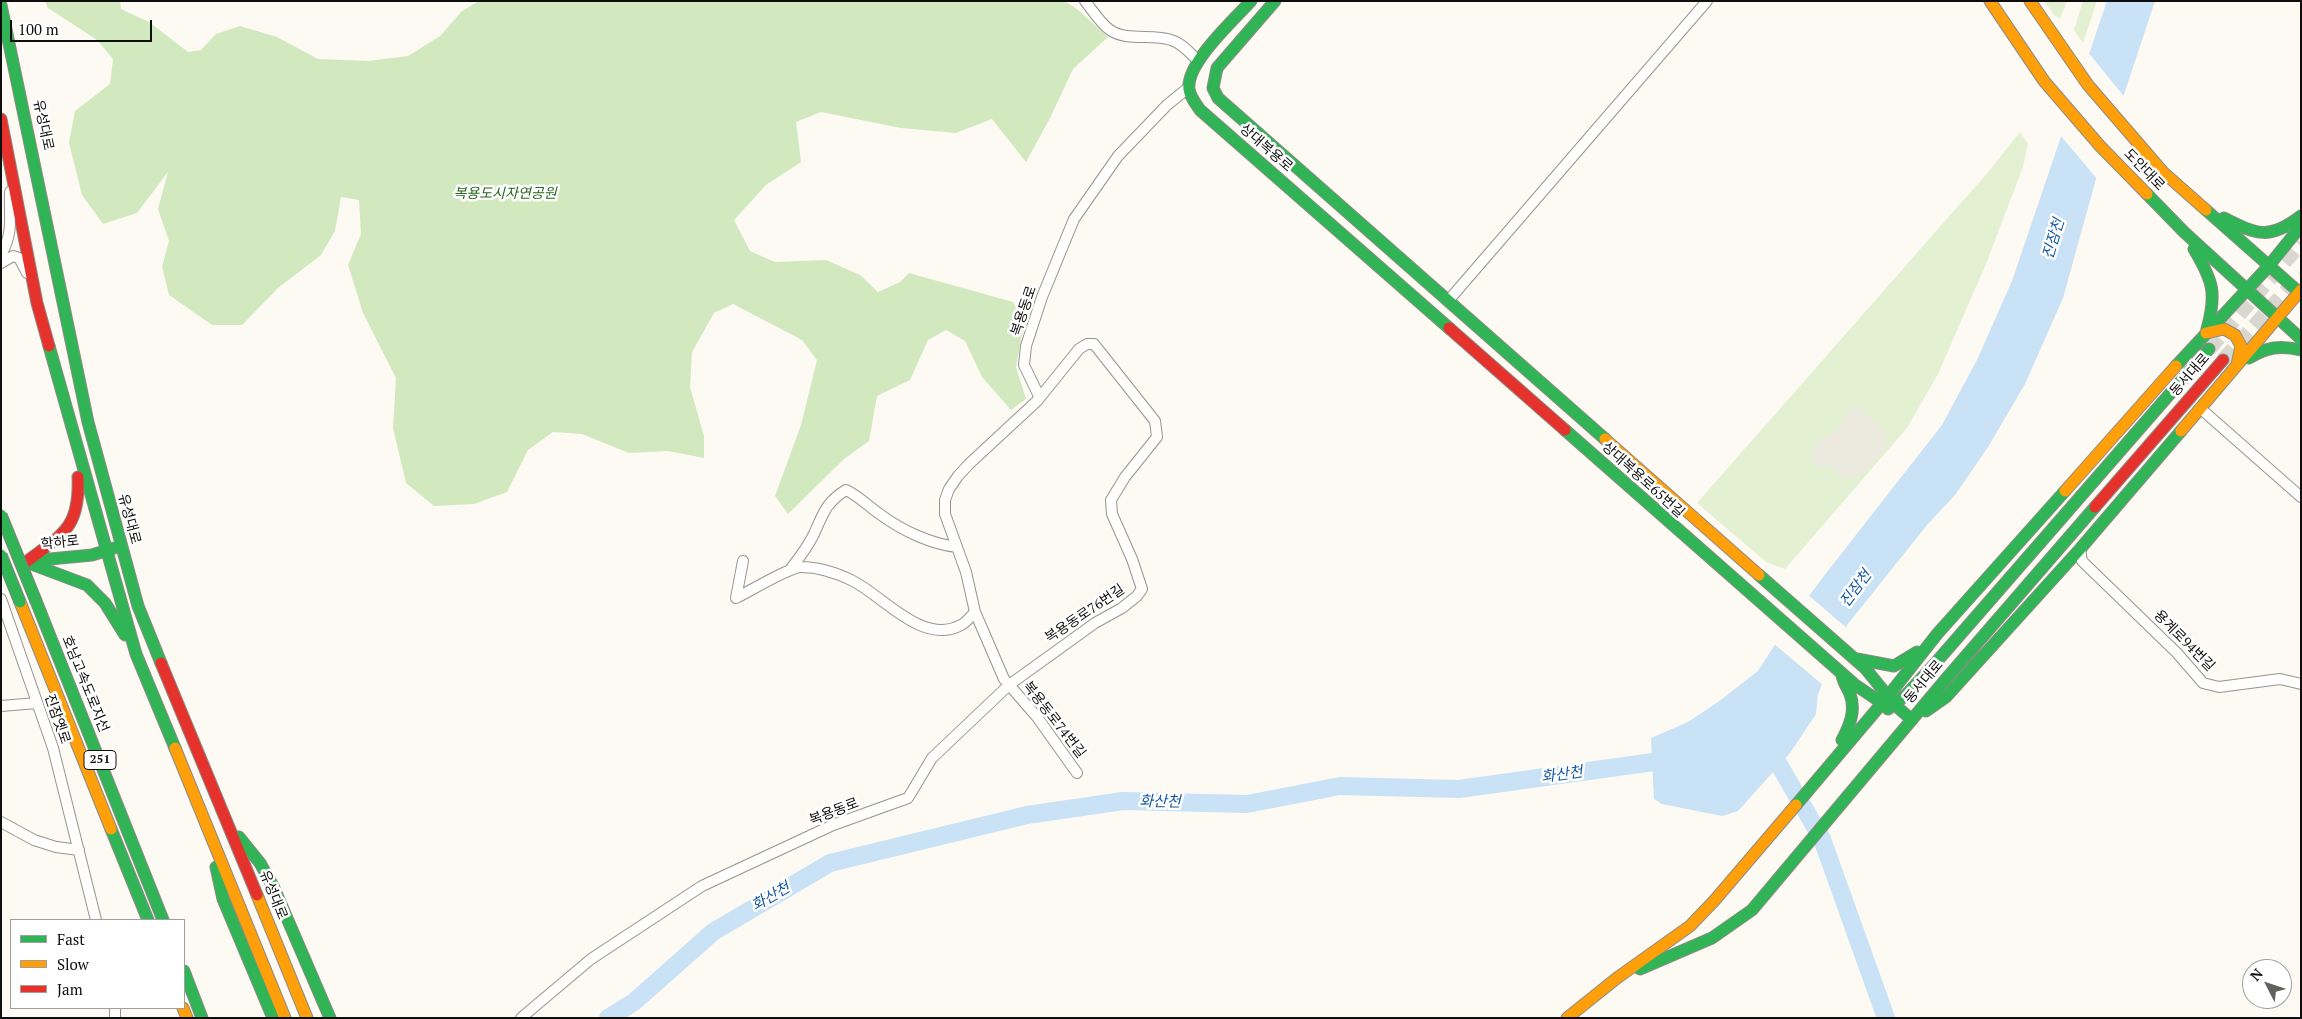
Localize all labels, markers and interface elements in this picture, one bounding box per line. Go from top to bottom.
scale bar [12,10,155,42]
text: 100 m [18,19,59,39]
street label: 유성대로 [29,98,57,152]
street label: 상대복용로 [1236,121,1296,175]
street label: 도안대로 [2120,146,2168,194]
park label: 복용도시자연공원 [453,186,557,202]
water label: 진잠천 [2039,217,2069,261]
street label: 복용동로 [1008,284,1040,338]
street label: 동서대로 [2167,350,2213,400]
street label: 상대복용로65번길 [1598,439,1688,521]
street label: 유성대로 [114,492,144,546]
street label: 학하로 [40,533,80,553]
water label: 진잠천 [1836,567,1876,611]
street label: 복용동로76번길 [1042,581,1128,647]
street label: 용계로94번길 [2150,607,2218,675]
street label: 호남고속도로지선 [58,633,112,735]
street label: 동서대로 [1901,657,1947,707]
street label: 복용동로74번길 [1019,678,1089,762]
street label: 진잠옛로 [41,692,73,746]
road number: 251 [84,750,116,770]
water label: 화산천 [1540,763,1584,787]
water label: 화산천 [1139,793,1181,811]
street label: 복용동로 [807,795,861,829]
street label: 유성대로 [256,868,290,922]
water label: 화산천 [749,879,793,915]
legend [10,919,185,1009]
text: Fast [57,929,85,949]
text: Slow [57,954,89,974]
north arrow [2242,959,2292,1009]
text: N [2245,964,2267,985]
text: Jam [57,979,83,999]

